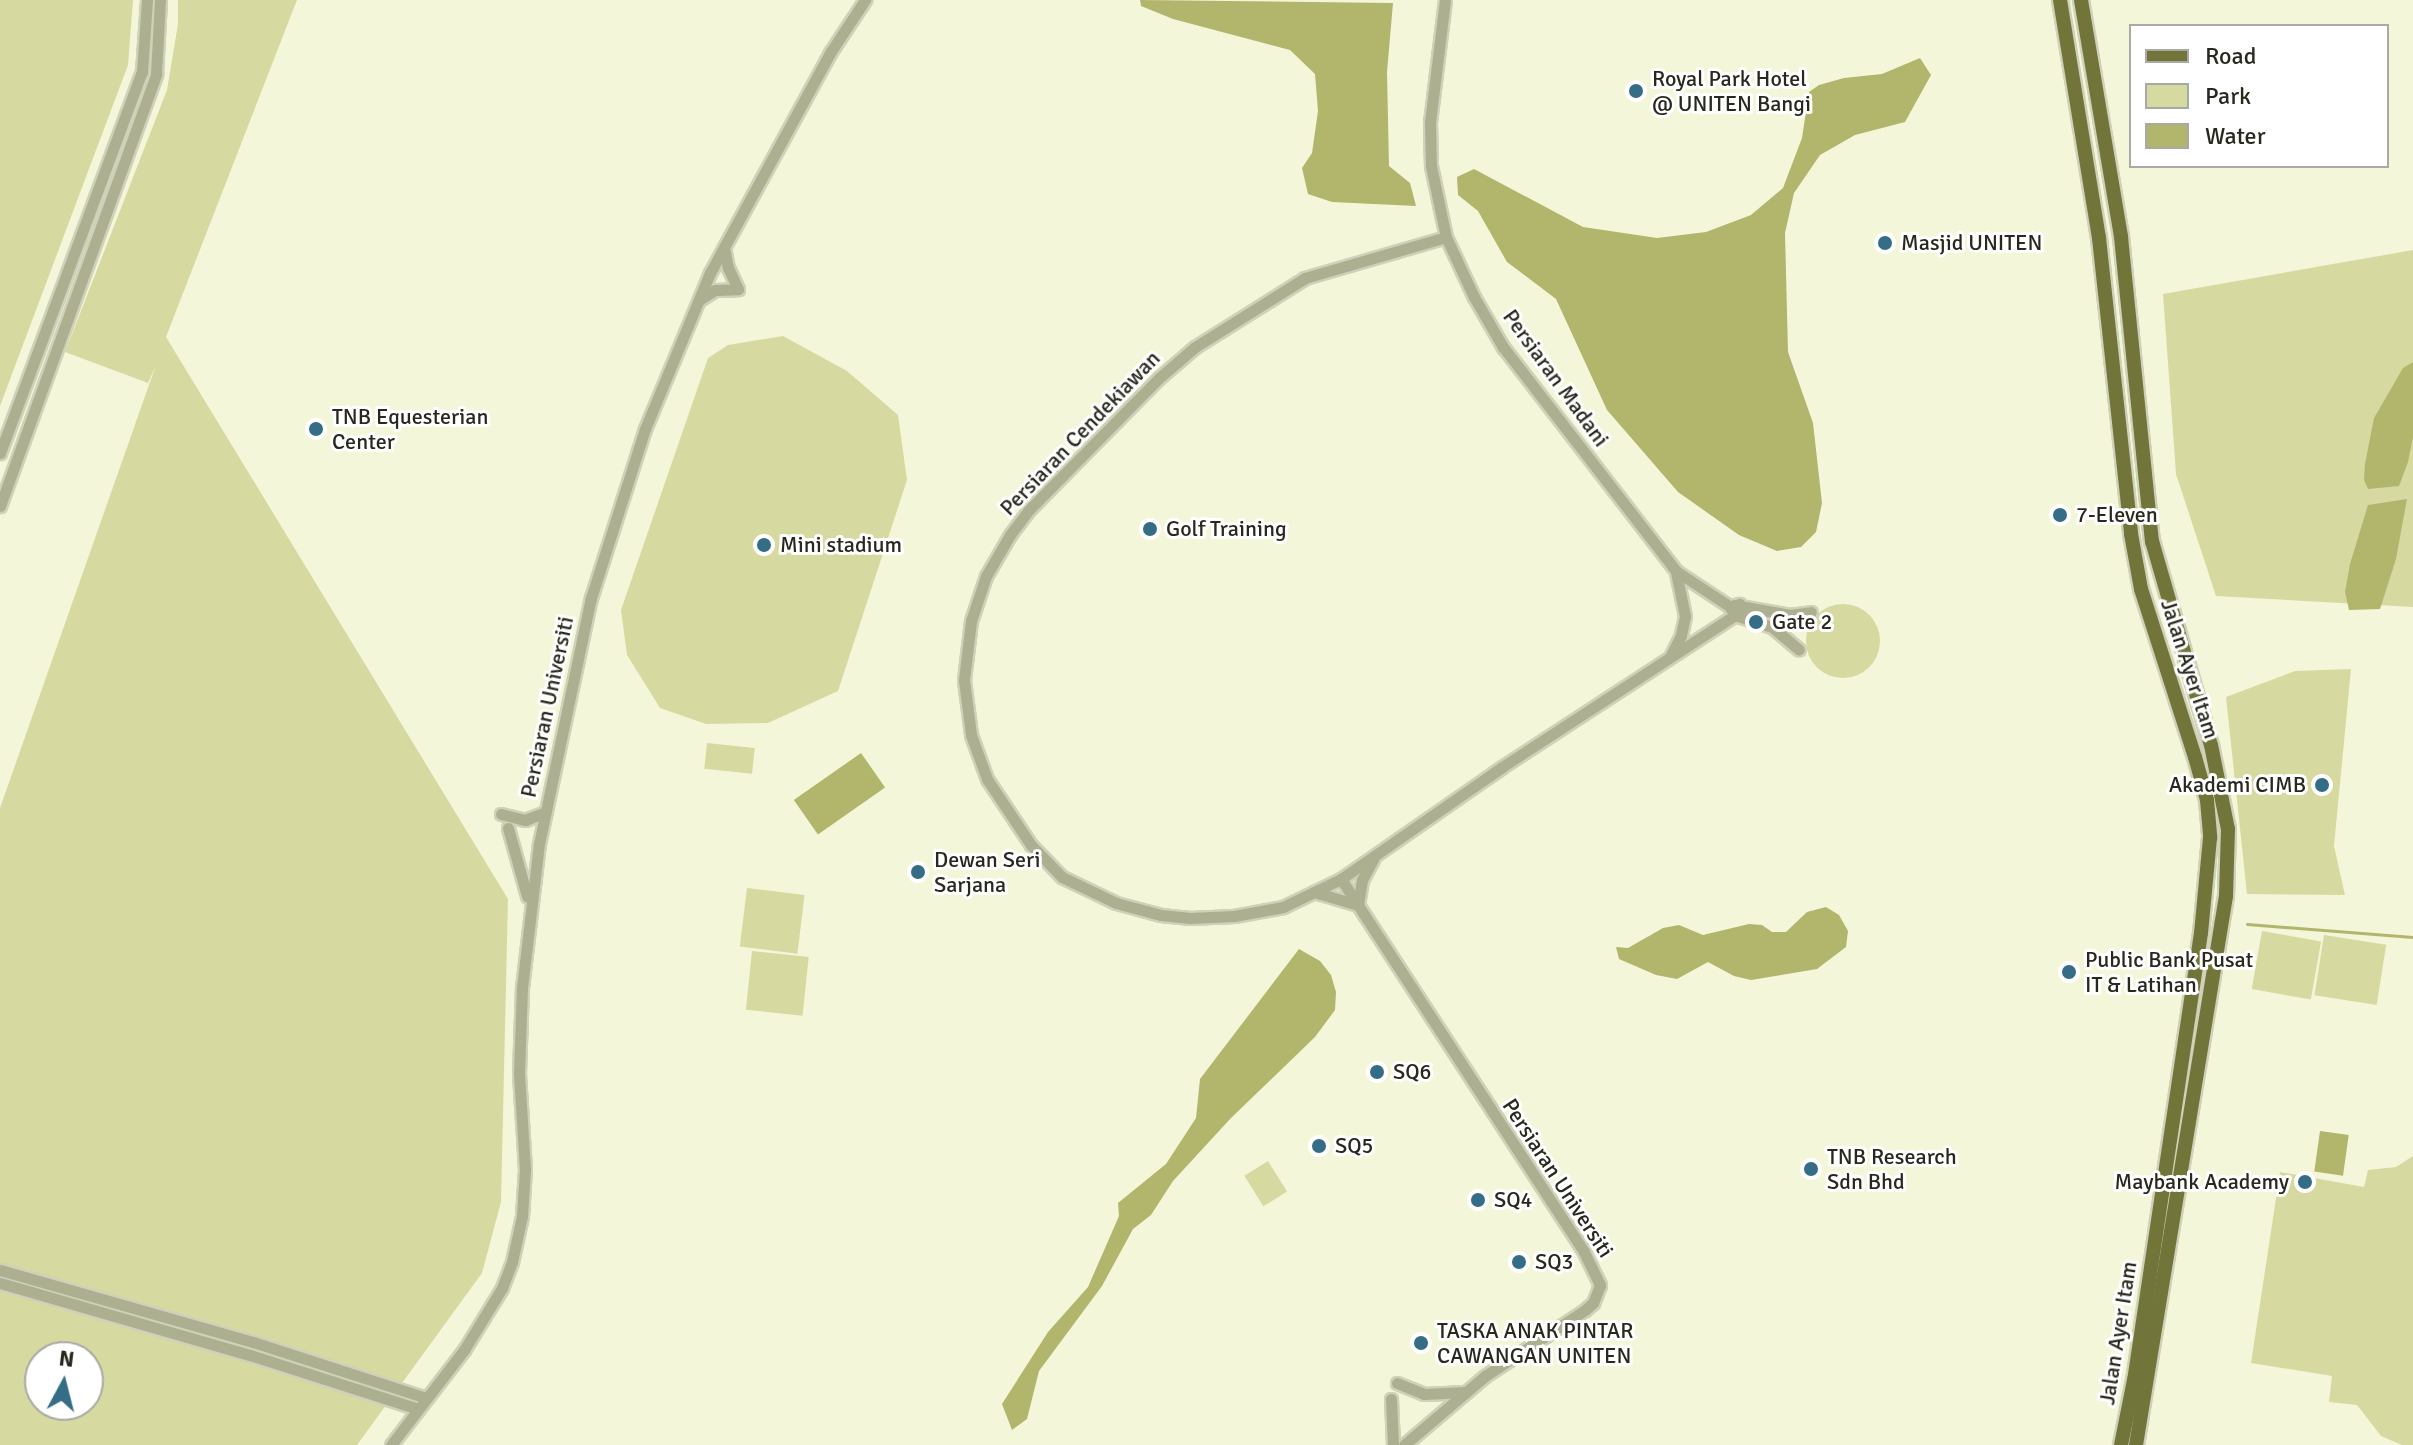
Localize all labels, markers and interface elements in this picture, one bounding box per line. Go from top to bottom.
legend [2129,24,2389,168]
text: Road [2205,41,2256,71]
place label: Royal Park Hotel @ UNITEN Bangi [1652,65,1811,116]
text: Park [2205,81,2251,111]
marker: Royal Park Hotel @ UNITEN Bangi [1627,82,1645,100]
text: Water [2205,121,2265,151]
place label: Masjid UNITEN [1901,230,2043,256]
marker: Masjid UNITEN [1876,234,1894,252]
street label: Persiaran Madani [1497,304,1615,452]
street label: Persiaran Cendekiawan [994,345,1166,521]
place label: TNB Equesterian Center [332,403,488,454]
marker: TNB Equesterian Center [307,420,325,438]
place label: 7-Eleven [2076,502,2158,528]
marker: 7-Eleven [2051,506,2069,524]
place label: Golf Training [1166,516,1287,542]
marker: Golf Training [1141,520,1159,538]
place label: Mini stadium [780,532,902,558]
marker: Mini stadium [755,536,773,554]
street label: Jalan Ayer Itam [2155,596,2225,742]
place label: Gate 2 [1772,609,1832,635]
marker: Gate 2 [1747,613,1765,631]
street label: Persiaran Universiti [515,614,579,800]
place label: Akademi CIMB [2169,772,2306,798]
marker: Akademi CIMB [2313,776,2331,794]
place label: Dewan Seri Sarjana [934,846,1040,898]
marker: Dewan Seri Sarjana [909,863,927,881]
place label: Public Bank Pusat IT & Latihan [2085,946,2253,998]
marker: Public Bank Pusat IT & Latihan [2060,963,2078,981]
place label: SQ6 [1393,1059,1431,1085]
marker: SQ6 [1368,1063,1386,1081]
street label: Persiaran Universiti [1497,1094,1619,1262]
place label: SQ5 [1335,1133,1373,1159]
marker: SQ5 [1310,1137,1328,1155]
place label: TNB Research Sdn Bhd [1827,1143,1957,1194]
marker: TNB Research Sdn Bhd [1802,1160,1820,1178]
place label: Maybank Academy [2115,1169,2289,1195]
marker: Maybank Academy [2296,1173,2314,1191]
place label: SQ4 [1494,1187,1532,1213]
marker: SQ4 [1469,1191,1487,1209]
place label: SQ3 [1535,1249,1573,1275]
marker: SQ3 [1510,1253,1528,1271]
street label: Jalan Ayer Itam [2094,1259,2142,1407]
place label: TASKA ANAK PINTAR CAWANGAN UNITEN [1437,1317,1633,1368]
marker: TASKA ANAK PINTAR CAWANGAN UNITEN [1412,1334,1430,1352]
north arrow [24,1341,104,1421]
text: N [57,1344,76,1373]

